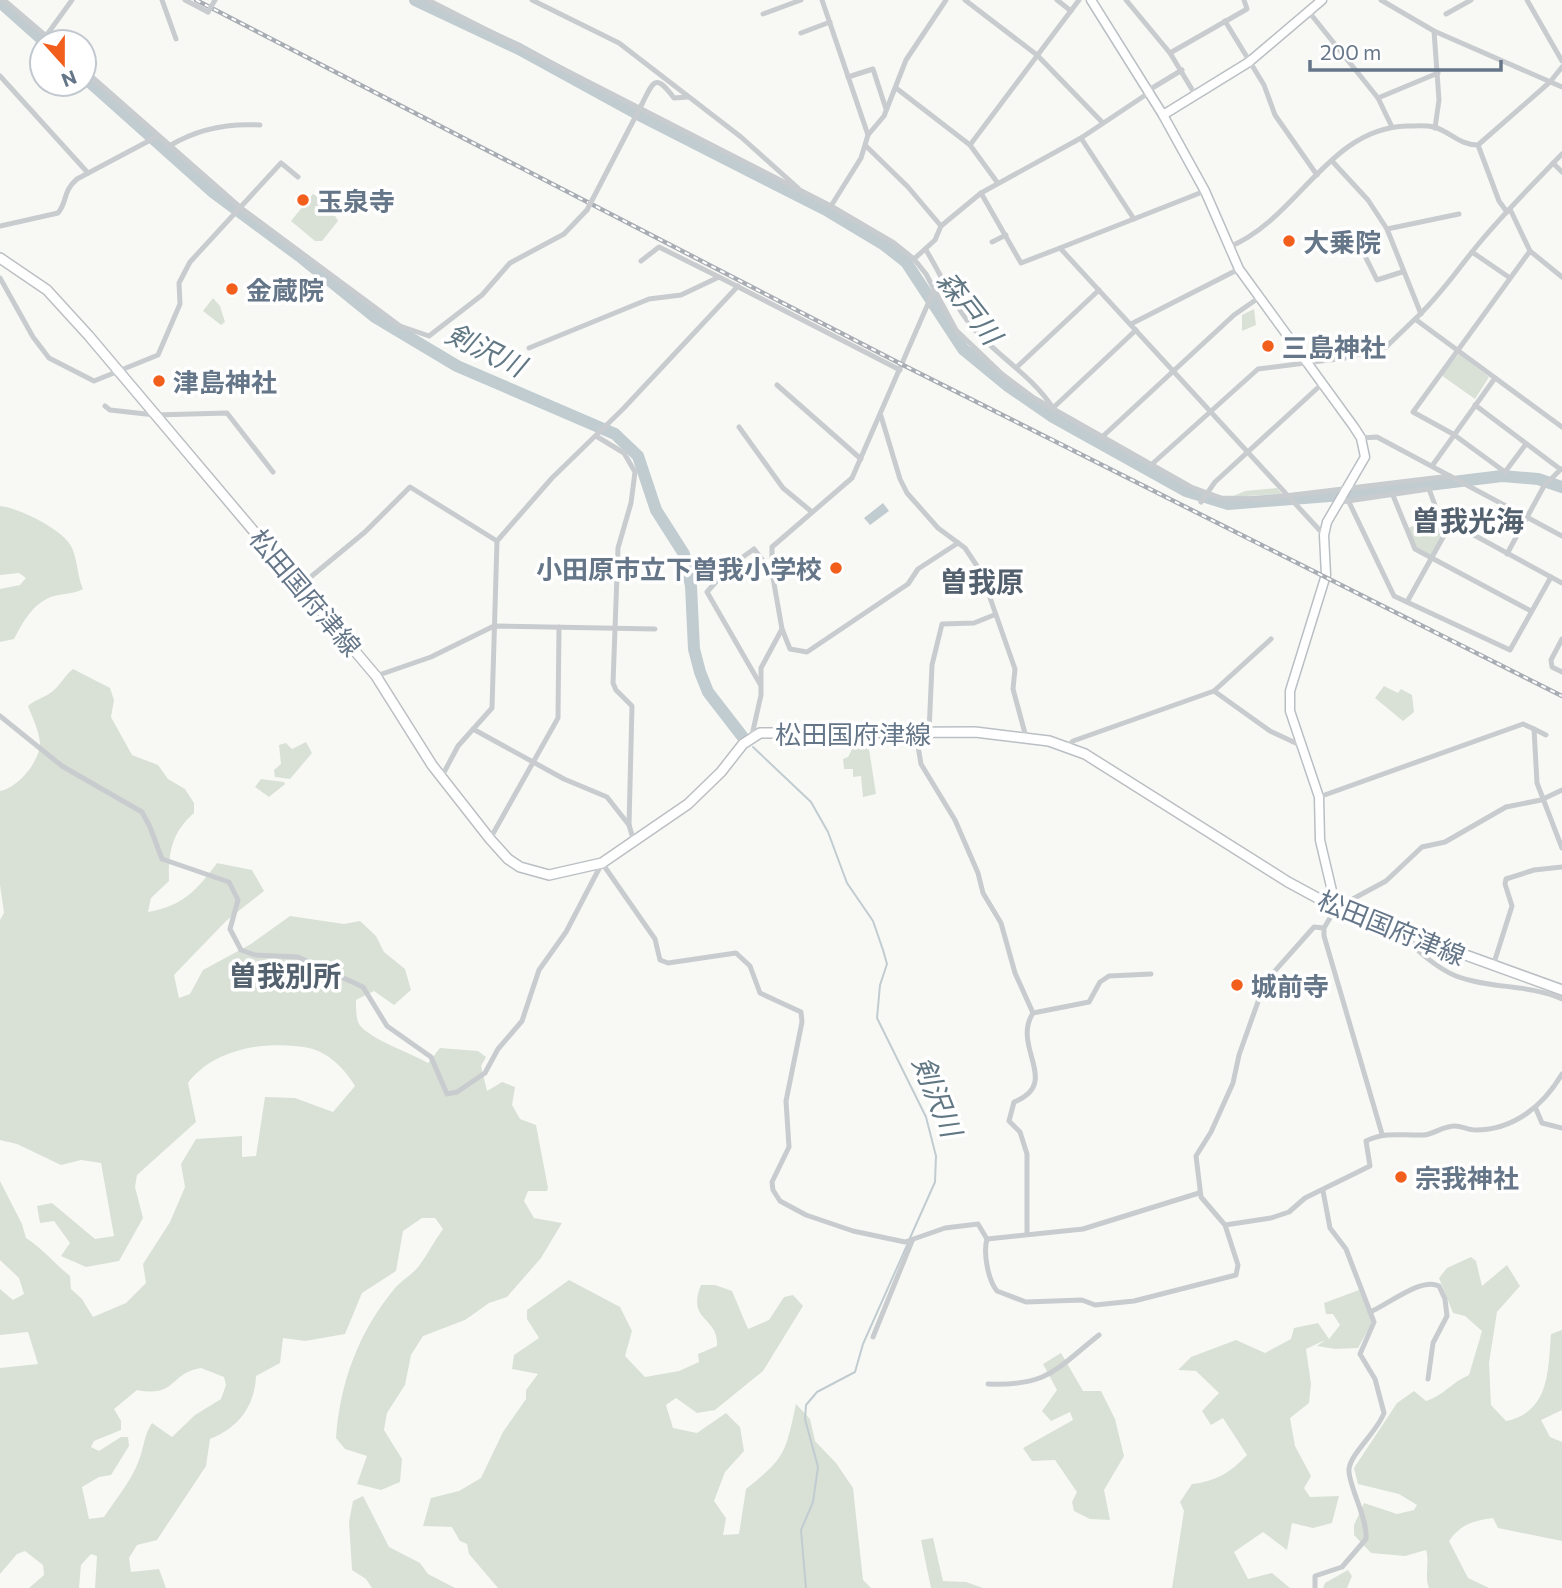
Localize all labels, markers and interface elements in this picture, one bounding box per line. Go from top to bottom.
north arrow [28,28,98,98]
scale bar [1310,28,1501,72]
text: 200 m [1320,39,1381,64]
text: N [58,66,80,93]
place label: 玉泉寺 [317,185,395,216]
marker: 玉泉寺 [295,192,311,208]
place label: 大乗院 [1303,226,1381,257]
marker: 大乗院 [1281,233,1297,249]
water label: 森戸川 [931,263,1011,353]
place label: 金蔵院 [246,274,324,305]
marker: 金蔵院 [224,281,240,297]
water label: 剣沢川 [441,315,534,384]
place label: 三島神社 [1282,331,1386,362]
marker: 三島神社 [1260,338,1276,354]
place label: 津島神社 [173,366,277,397]
marker: 津島神社 [151,373,167,389]
district label: 曽我光海 [1412,503,1524,537]
street label: 松田国府津線 [244,522,368,662]
place label: 小田原市立下曽我小学校 [536,553,822,584]
marker: 小田原市立下曽我小学校 [828,560,844,576]
district label: 曽我原 [940,564,1024,598]
street label: 松田国府津線 [775,718,931,749]
street label: 松田国府津線 [1314,883,1470,971]
district label: 曽我別所 [229,958,341,992]
place label: 城前寺 [1251,970,1329,1001]
marker: 城前寺 [1229,977,1245,993]
water label: 剣沢川 [907,1051,971,1144]
place label: 宗我神社 [1415,1162,1519,1193]
marker: 宗我神社 [1393,1169,1409,1185]

